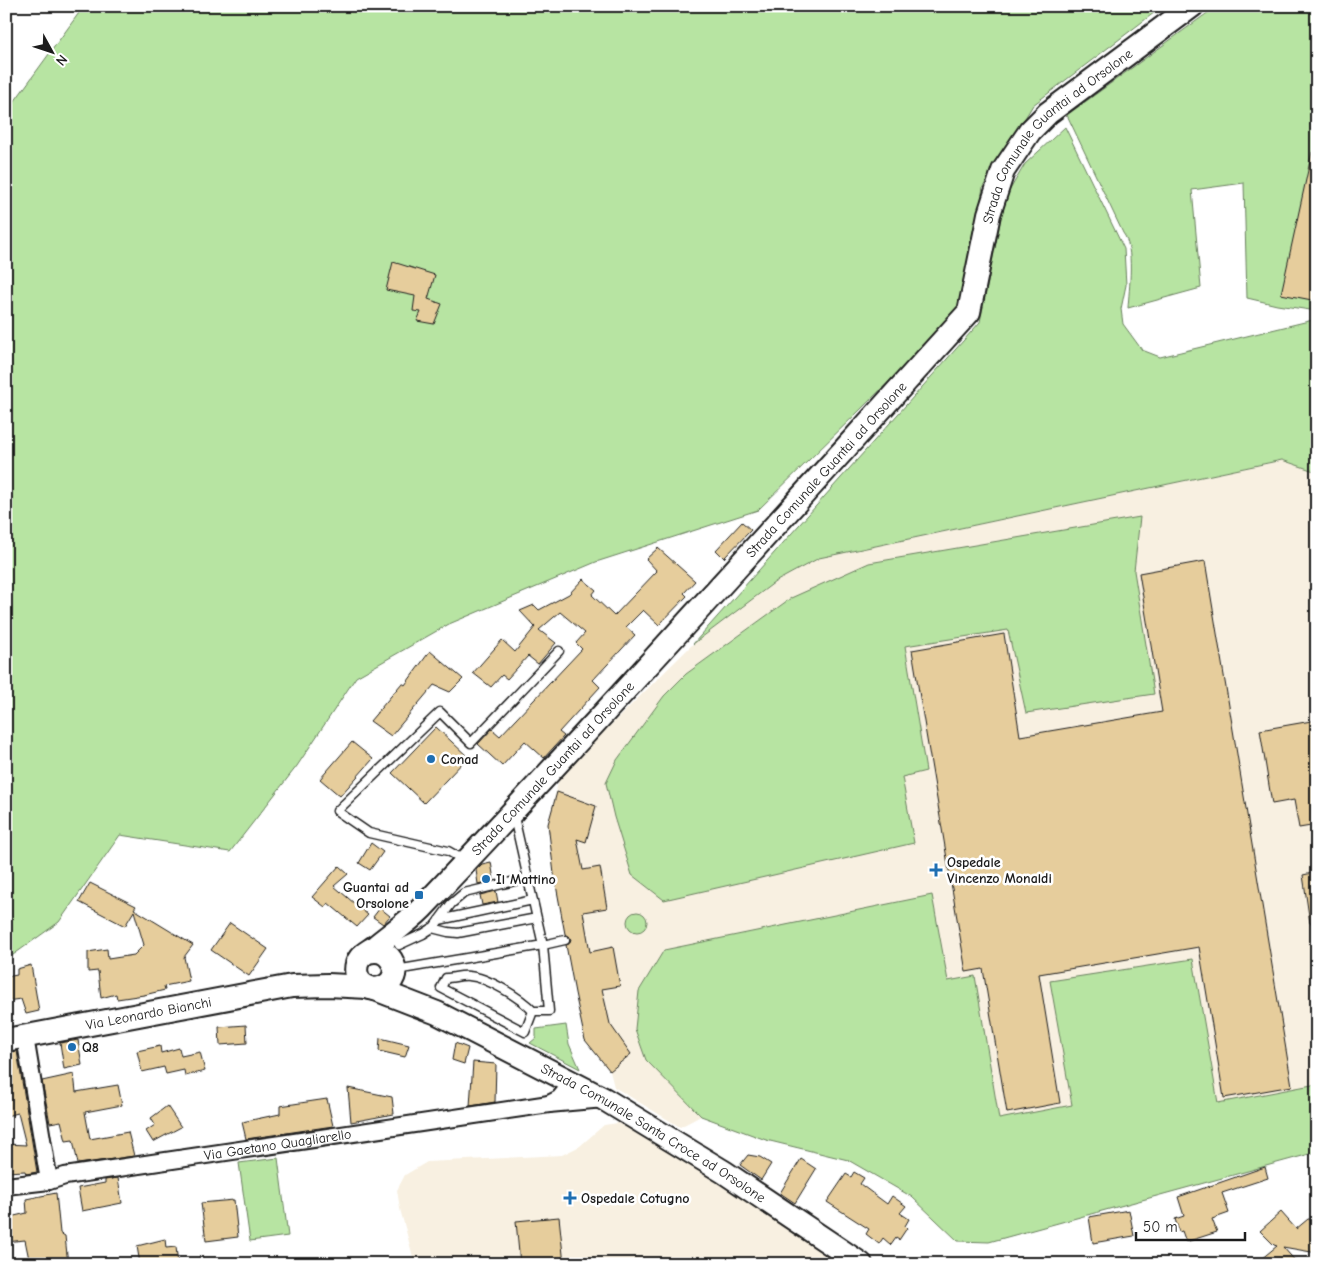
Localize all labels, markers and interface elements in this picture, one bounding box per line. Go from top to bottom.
north arrow [28,28,78,78]
street label: Strada Comunale Guantai ad Orsolone [979,45,1136,225]
text: N [52,51,71,69]
street label: Strada Comunale Guantai ad Orsolone [742,378,910,561]
street label: Strada Comunale Guantai ad Orsolone [468,678,637,859]
place label: Conad [441,751,479,768]
marker: Conad [425,753,437,765]
place label: Ospedale Vincenzo Monaldi [947,854,1052,887]
marker: Ospedale Vincenzo Monaldi [929,863,943,877]
place label: Il Mattino [496,871,556,888]
marker: Il Mattino [480,873,492,885]
place label: Guantai ad Orsolone [343,879,409,912]
marker: Guantai ad Orsolone [413,889,425,901]
street label: Via Leonardo Bianchi [84,993,213,1033]
place label: Q8 [82,1039,99,1056]
marker: Q8 [66,1041,78,1053]
street label: Strada Comunale Santa Croce ad Orsolone [538,1060,769,1206]
street label: Via Gaetano Quagliarello [203,1125,352,1164]
place label: Ospedale Cotugno [581,1190,690,1207]
marker: Ospedale Cotugno [563,1191,577,1205]
scale bar [1136,1210,1244,1242]
text: 50 m [1143,1218,1178,1236]

